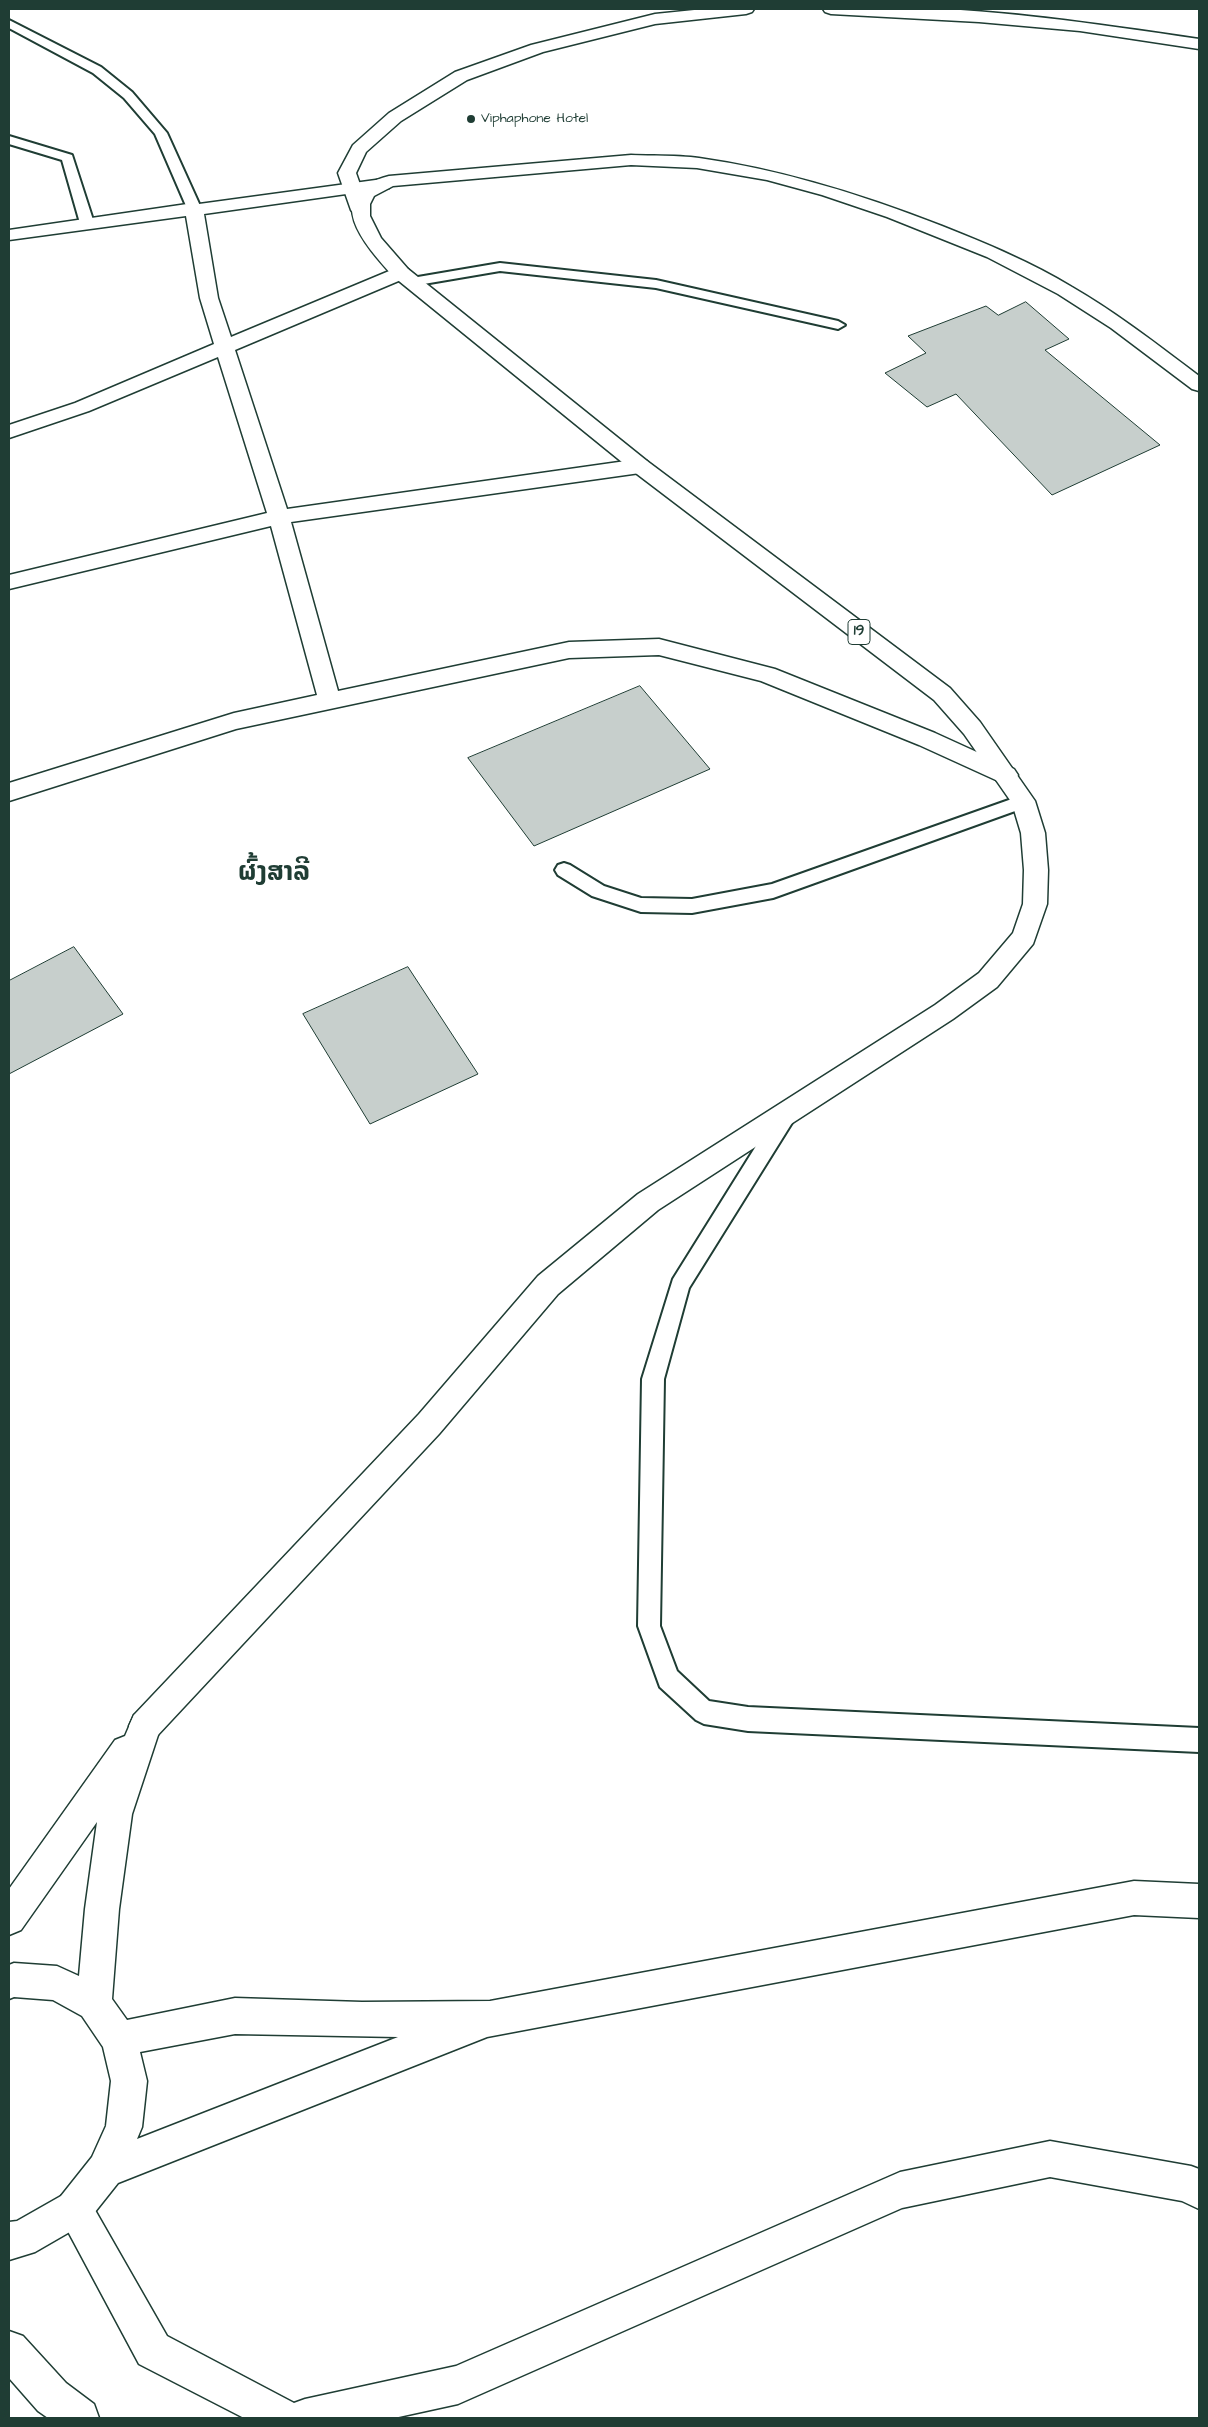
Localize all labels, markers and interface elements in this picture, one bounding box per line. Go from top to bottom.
place label: Viphaphone Hotel [481,111,588,127]
marker: Viphaphone Hotel [465,113,477,125]
road number: 19 [848,620,870,644]
district label: ຜົ້ງສາລີ [238,859,310,891]

